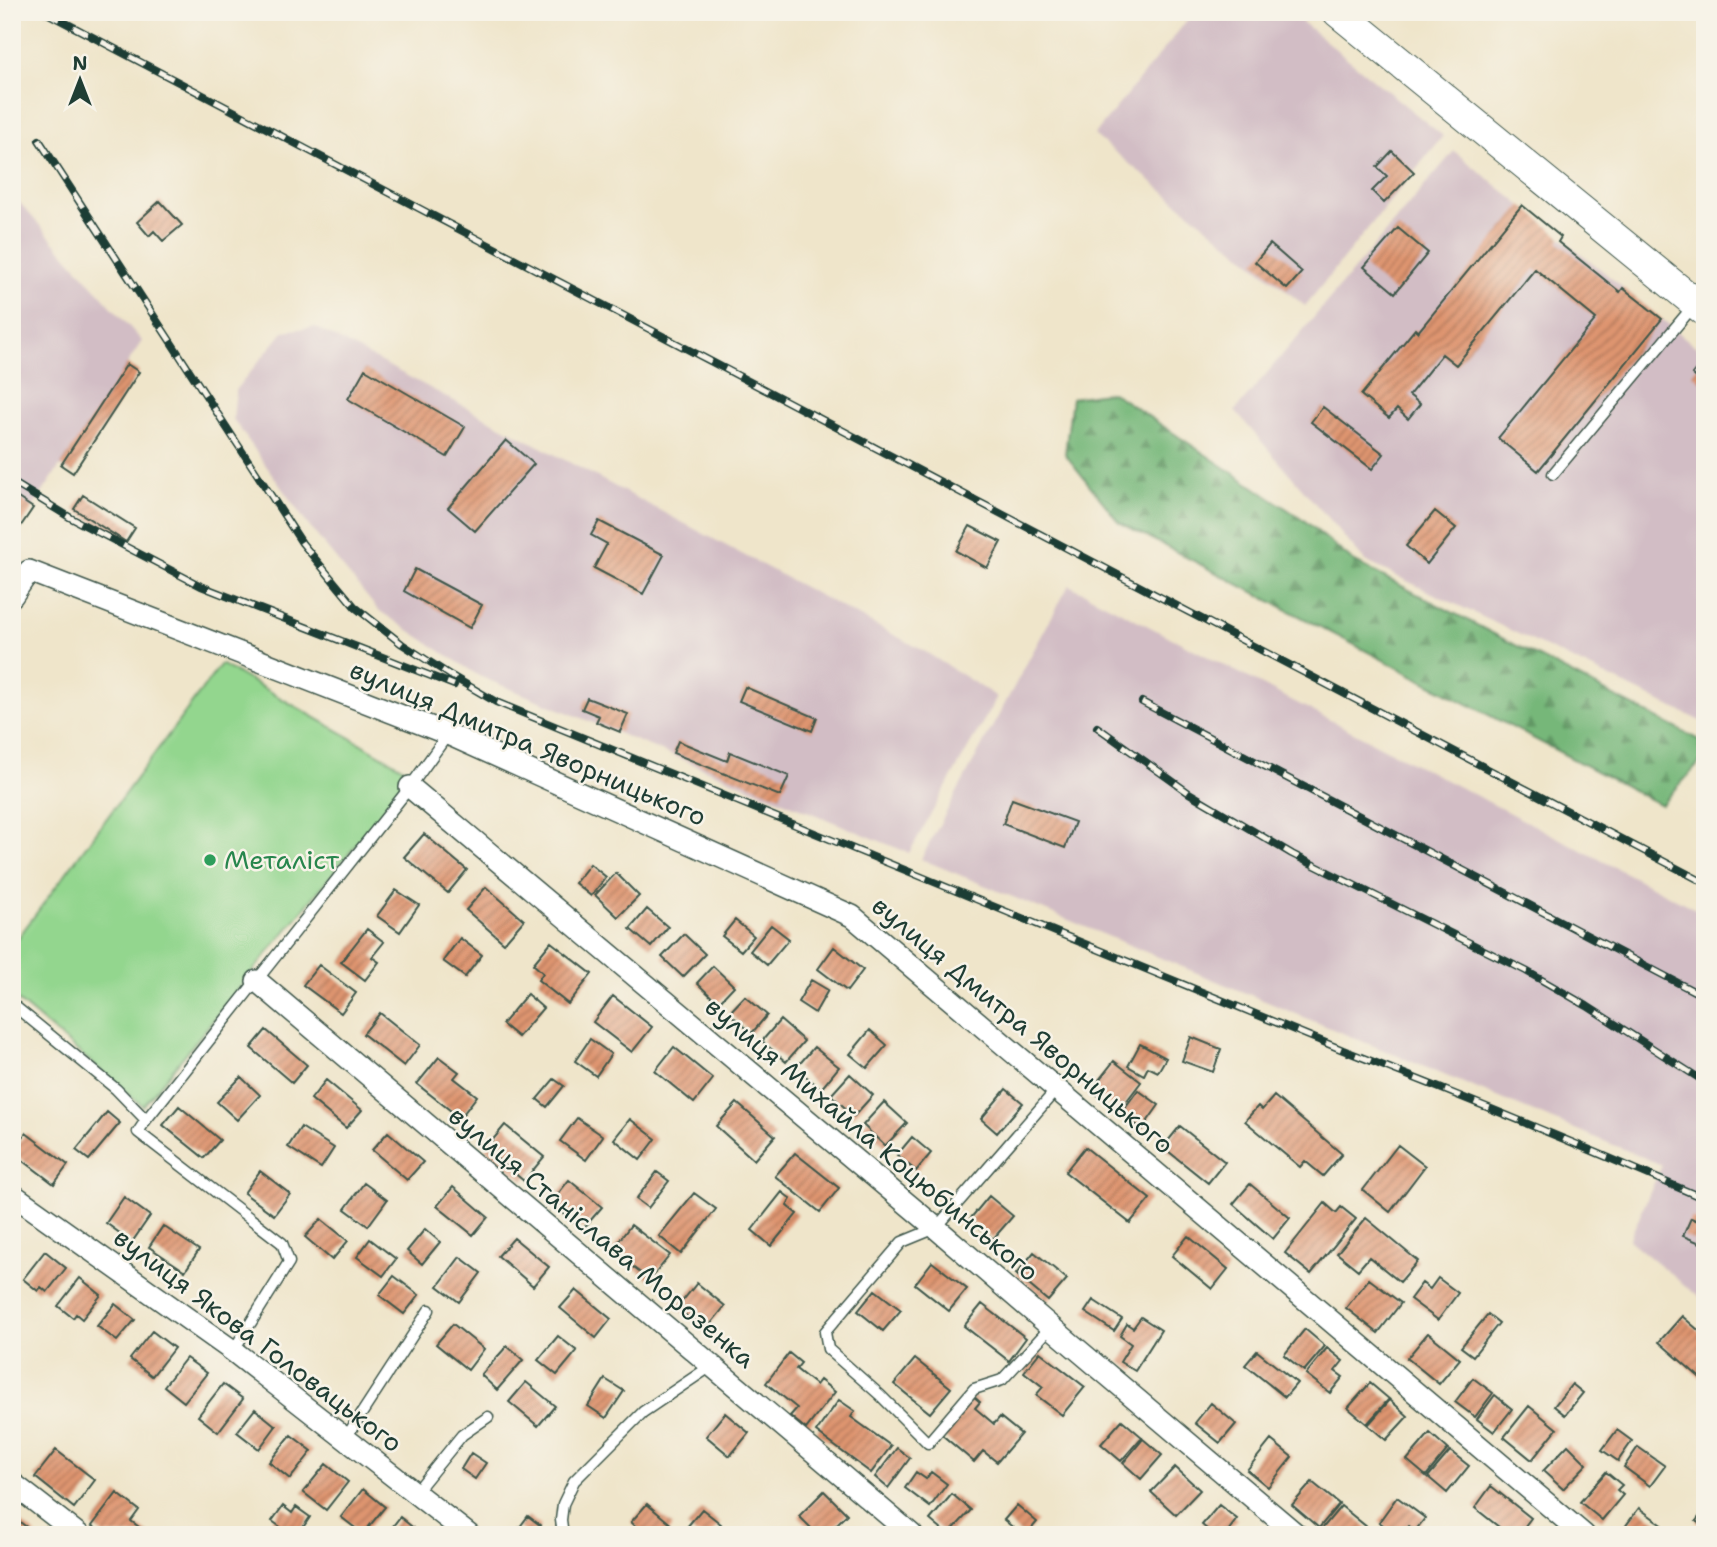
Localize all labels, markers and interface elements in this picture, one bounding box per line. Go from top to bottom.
north arrow [46,46,116,116]
text: N [72,51,88,76]
street label: вулиця Дмитра Яворницького [345,651,712,834]
place label: Металіст [224,842,340,877]
marker: Металіст [202,852,218,868]
street label: вулиця Дмитра Яворницького [865,888,1182,1161]
street label: вулиця Михайла Коцюбинського [698,988,1047,1289]
street label: вулиця Станіслава Морозенка [442,1098,763,1375]
street label: вулиця Якова Головацького [107,1219,410,1460]

